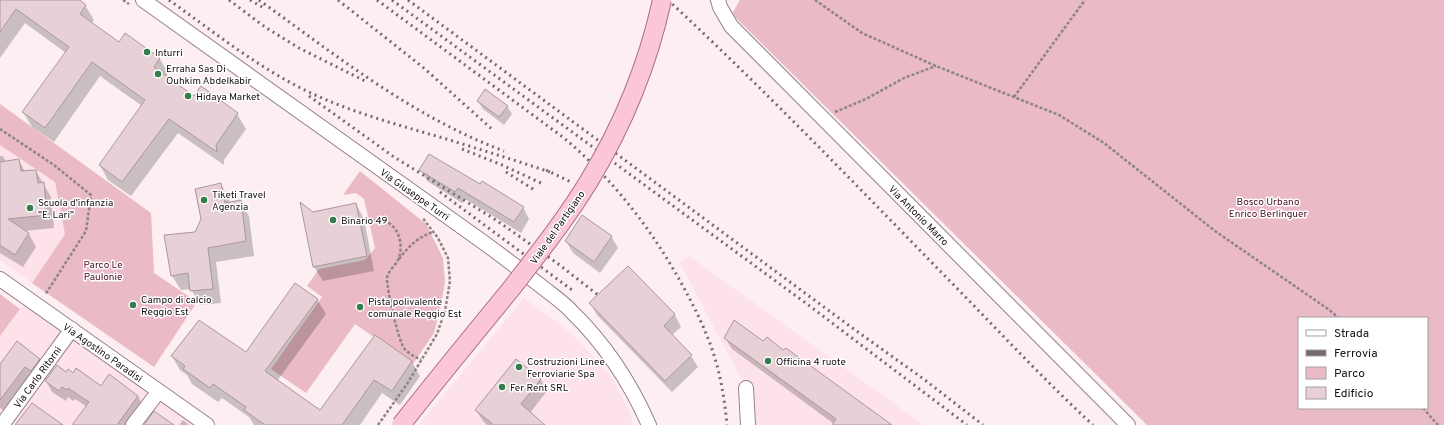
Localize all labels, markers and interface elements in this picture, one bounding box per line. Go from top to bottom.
marker: Inturri [142,47,152,57]
place label: Inturri [155,47,183,60]
place label: Erraha Sas Di Ouhkim Abdelkabir [166,63,252,88]
marker: Erraha Sas Di Ouhkim Abdelkabir [153,69,163,79]
marker: Hidaya Market [183,91,193,101]
place label: Hidaya Market [196,91,260,104]
street label: Via Giuseppe Turri [377,166,451,224]
street label: Via Antonio Marro [885,183,951,249]
street label: Viale del Partigiano [528,188,589,267]
place label: Tiketi Travel Agenzia [212,189,266,214]
marker: Tiketi Travel Agenzia [199,195,209,205]
park label: Bosco Urbano Enrico Berlinguer [1229,196,1307,221]
place label: Scuola d'infanzia "E. Lari" [38,197,113,222]
marker: Scuola d'infanzia "E. Lari" [25,203,35,213]
marker: Binario 49 [328,215,338,225]
place label: Binario 49 [341,215,388,228]
park label: Parco Le Paulonie [83,259,123,284]
place label: Campo di calcio Reggio Est [141,294,212,319]
place label: Pista polivalente comunale Reggio Est [368,296,462,321]
marker: Campo di calcio Reggio Est [128,300,138,310]
marker: Pista polivalente comunale Reggio Est [355,302,365,312]
legend [1298,317,1428,409]
street label: Via Agostino Paradisi [60,321,145,386]
text: Strada [1334,326,1369,342]
street label: Via Carlo Ritorni [11,344,65,411]
text: Ferrovia [1334,346,1377,362]
place label: Costruzioni Linee Ferroviarie Spa [527,356,605,381]
marker: Officina 4 ruote [763,356,773,366]
place label: Officina 4 ruote [776,356,846,369]
marker: Costruzioni Linee Ferroviarie Spa [514,362,524,372]
text: Parco [1334,366,1365,382]
marker: Fer Rent SRL [497,382,507,392]
place label: Fer Rent SRL [510,382,569,395]
text: Edificio [1334,386,1374,402]

